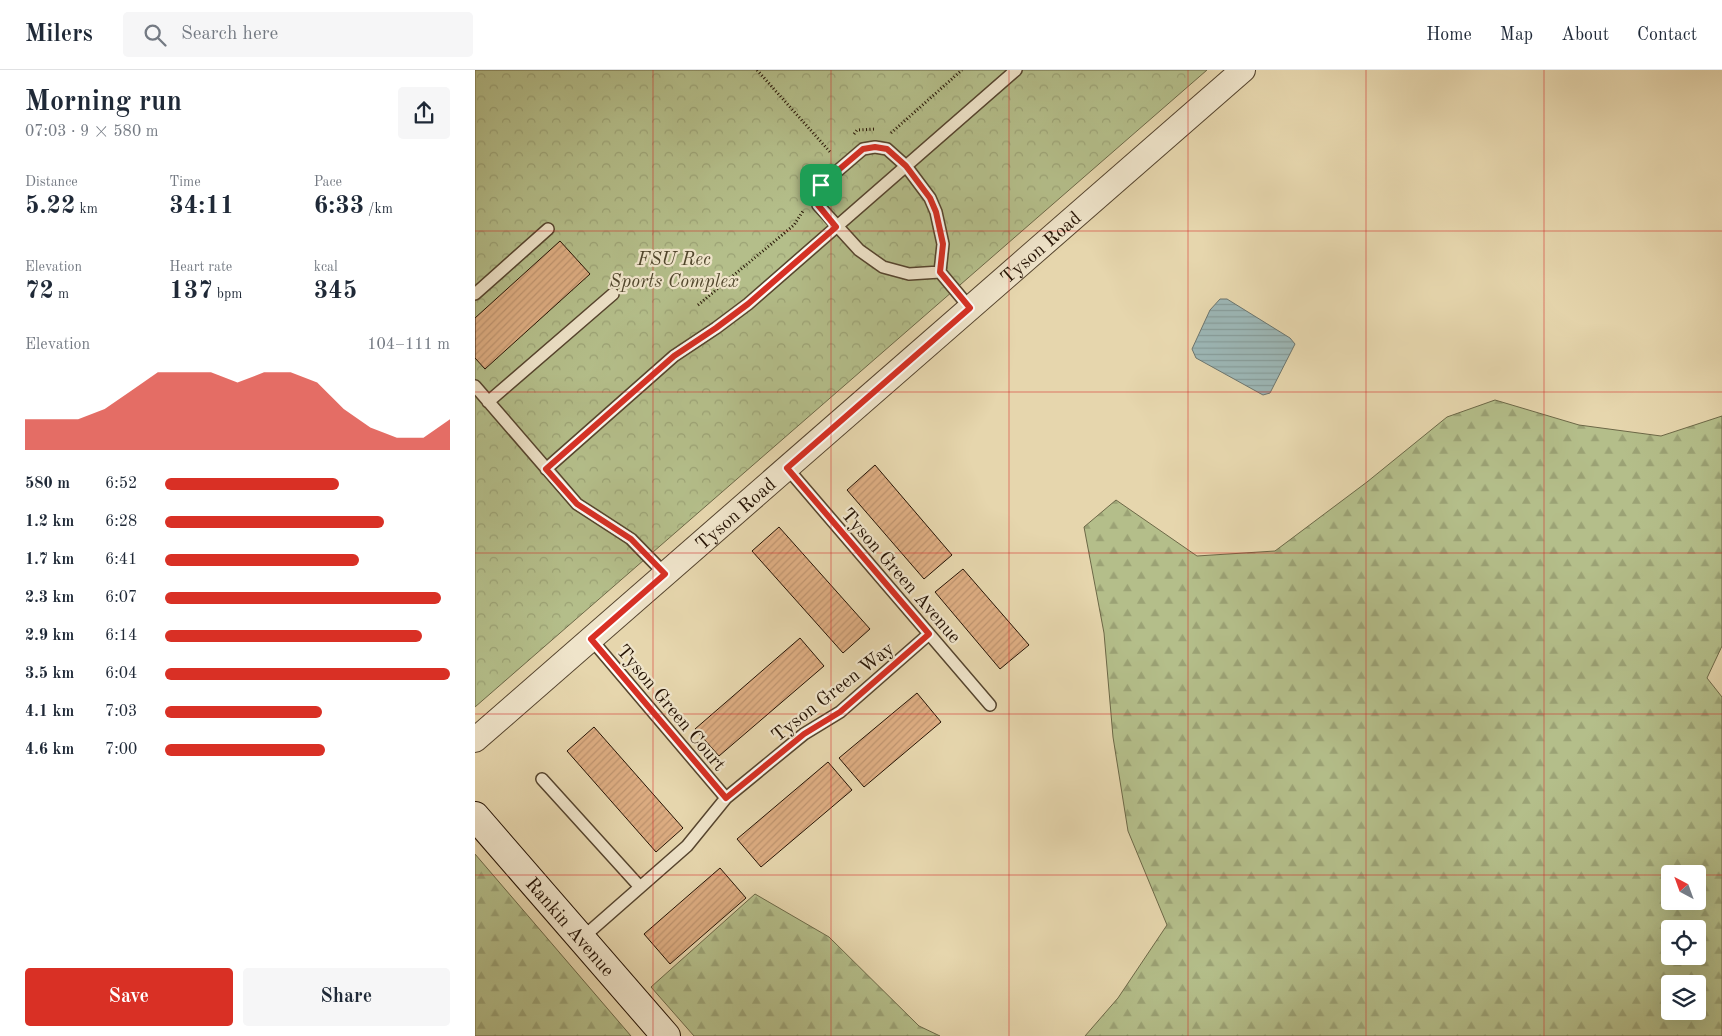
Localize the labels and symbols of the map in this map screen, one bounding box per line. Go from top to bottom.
pin [800,164,842,206]
street label: Tyson Road [998,209,1086,289]
park label: FSU Rec Sports Complex [609,251,739,292]
street label: Tyson Road [693,475,780,555]
street label: Tyson Green Avenue [837,506,964,648]
street label: Tyson Green Way [769,640,898,746]
street label: Tyson Green Court [612,642,728,775]
north arrow [1661,865,1706,910]
street label: Rankin Avenue [521,875,617,981]

